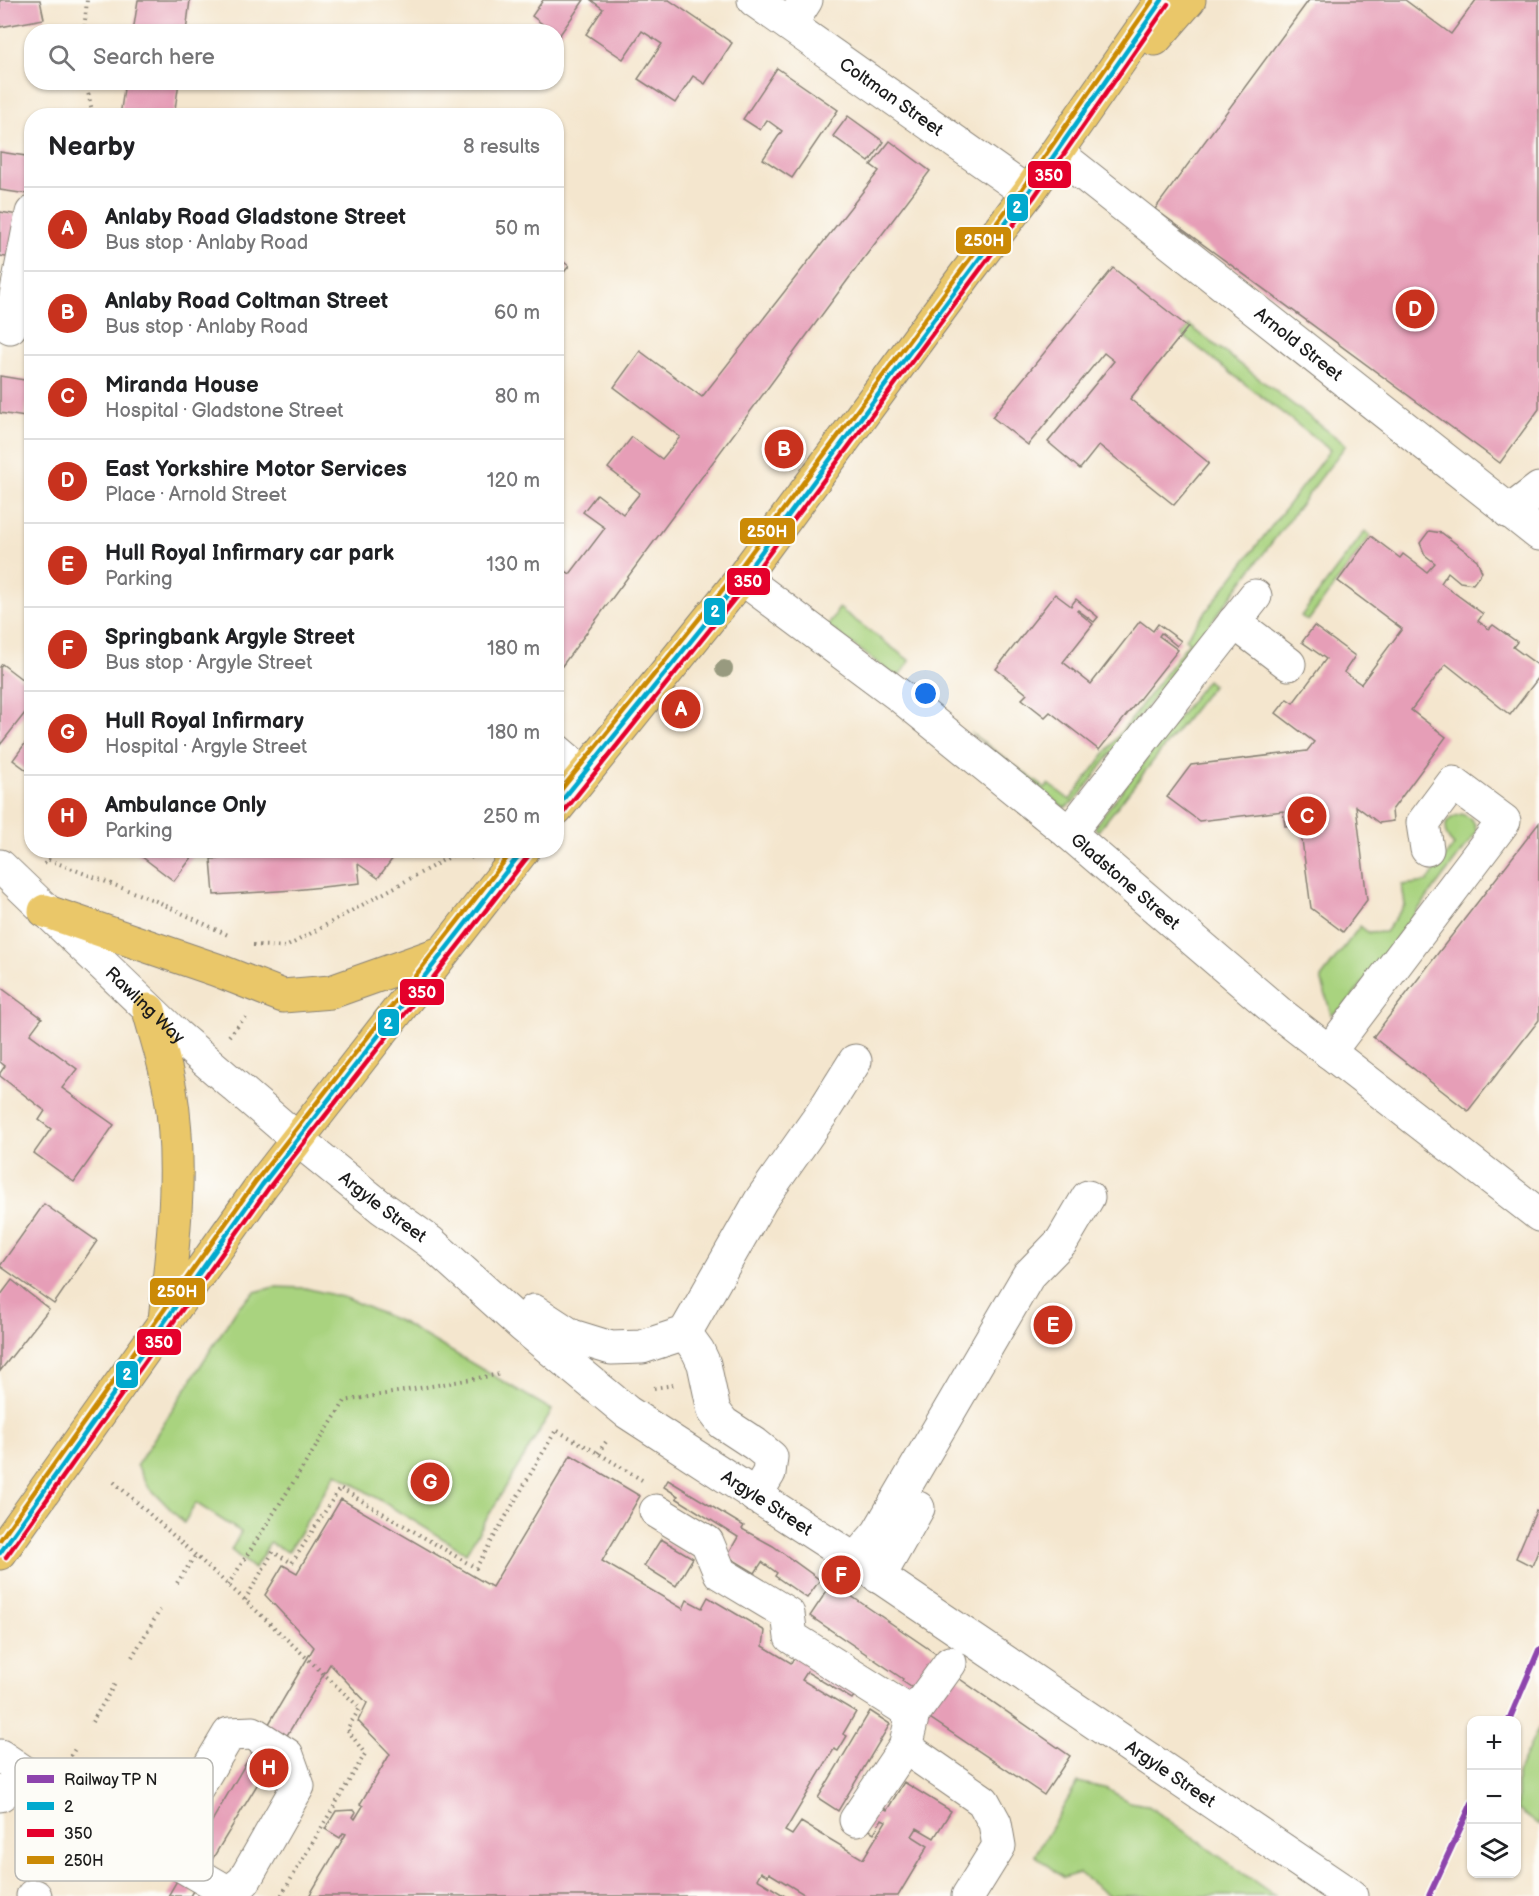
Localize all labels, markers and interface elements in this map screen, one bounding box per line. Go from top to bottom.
search box [24,24,564,90]
icon: search [45,41,78,74]
text: Search here [93,44,215,71]
street label: Coltman Street [836,53,948,141]
text: Nearby [48,132,135,163]
text: 8 results [463,135,540,159]
line badge: 350 [1027,160,1072,189]
text: 350 [1035,167,1063,186]
line badge: 2 [1006,193,1029,222]
text: 2 [1012,199,1022,218]
text: Anlaby Road Gladstone Street [105,204,406,231]
text: A [61,217,74,241]
text: 50 m [495,217,540,241]
line badge: 250H [955,226,1012,255]
text: Bus stop · Anlaby Road [105,231,308,255]
text: 250H [964,232,1004,251]
pin: D [1396,286,1434,332]
text: Anlaby Road Coltman Street [105,288,388,315]
text: B [60,301,75,325]
text: 60 m [494,301,540,325]
street label: Arnold Street [1251,303,1347,385]
text: Bus stop · Anlaby Road [105,315,308,339]
text: Miranda House [105,372,259,399]
text: C [60,385,75,409]
text: 80 m [495,385,540,409]
text: Hospital · Gladstone Street [105,399,343,423]
pin: B [764,426,804,472]
text: East Yorkshire Motor Services [105,456,407,483]
text: D [61,469,74,493]
text: 120 m [487,469,540,493]
text: Place · Arnold Street [105,483,287,507]
line badge: 250H [739,517,796,545]
text: 250H [747,523,787,542]
text: Hull Royal Infirmary car park [105,540,394,567]
text: E [61,553,74,577]
text: 130 m [486,553,540,577]
text: Parking [105,567,173,591]
line badge: 350 [726,567,771,596]
text: 350 [734,573,762,592]
line badge: 2 [703,597,726,626]
text: 2 [710,603,720,622]
text: Springbank Argyle Street [105,624,355,651]
text: F [61,637,74,661]
text: 180 m [487,637,540,661]
text: Bus stop · Argyle Street [105,651,312,675]
your location [911,679,940,708]
pin: A [662,686,700,732]
text: Hull Royal Infirmary [105,708,304,735]
text: G [60,721,75,745]
text: 180 m [487,721,540,745]
text: Hospital · Argyle Street [105,735,307,759]
text: Ambulance Only [105,792,266,819]
pin: C [1288,794,1326,838]
text: H [60,805,75,829]
text: 250 m [483,805,540,829]
text: Parking [105,819,173,843]
street label: Gladstone Street [1067,829,1185,934]
street label: Rawling Way [101,962,189,1049]
line badge: 350 [399,978,445,1006]
text: 350 [408,984,436,1003]
line badge: 2 [377,1008,400,1037]
text: 2 [383,1015,393,1034]
street label: Argyle Street [335,1167,431,1247]
line badge: 250H [149,1277,206,1306]
text: 250H [157,1283,197,1302]
pin: E [1034,1302,1072,1348]
line badge: 350 [136,1328,182,1356]
text: 350 [145,1334,173,1353]
line badge: 2 [115,1360,139,1389]
text: 2 [122,1366,132,1385]
pin: G [410,1460,450,1504]
street label: Argyle Street [718,1466,817,1540]
pin: F [822,1552,860,1598]
map controls [1467,1716,1521,1878]
button: + [1467,1716,1521,1770]
street label: Argyle Street [1121,1736,1220,1812]
pin: H [250,1746,288,1790]
legend [15,1758,213,1881]
button: − [1467,1770,1521,1824]
text: Railway TP N [64,1771,158,1790]
text: 2 [64,1798,74,1817]
button: layers [1467,1824,1521,1878]
text: 350 [64,1825,92,1844]
text: 250H [64,1852,104,1871]

